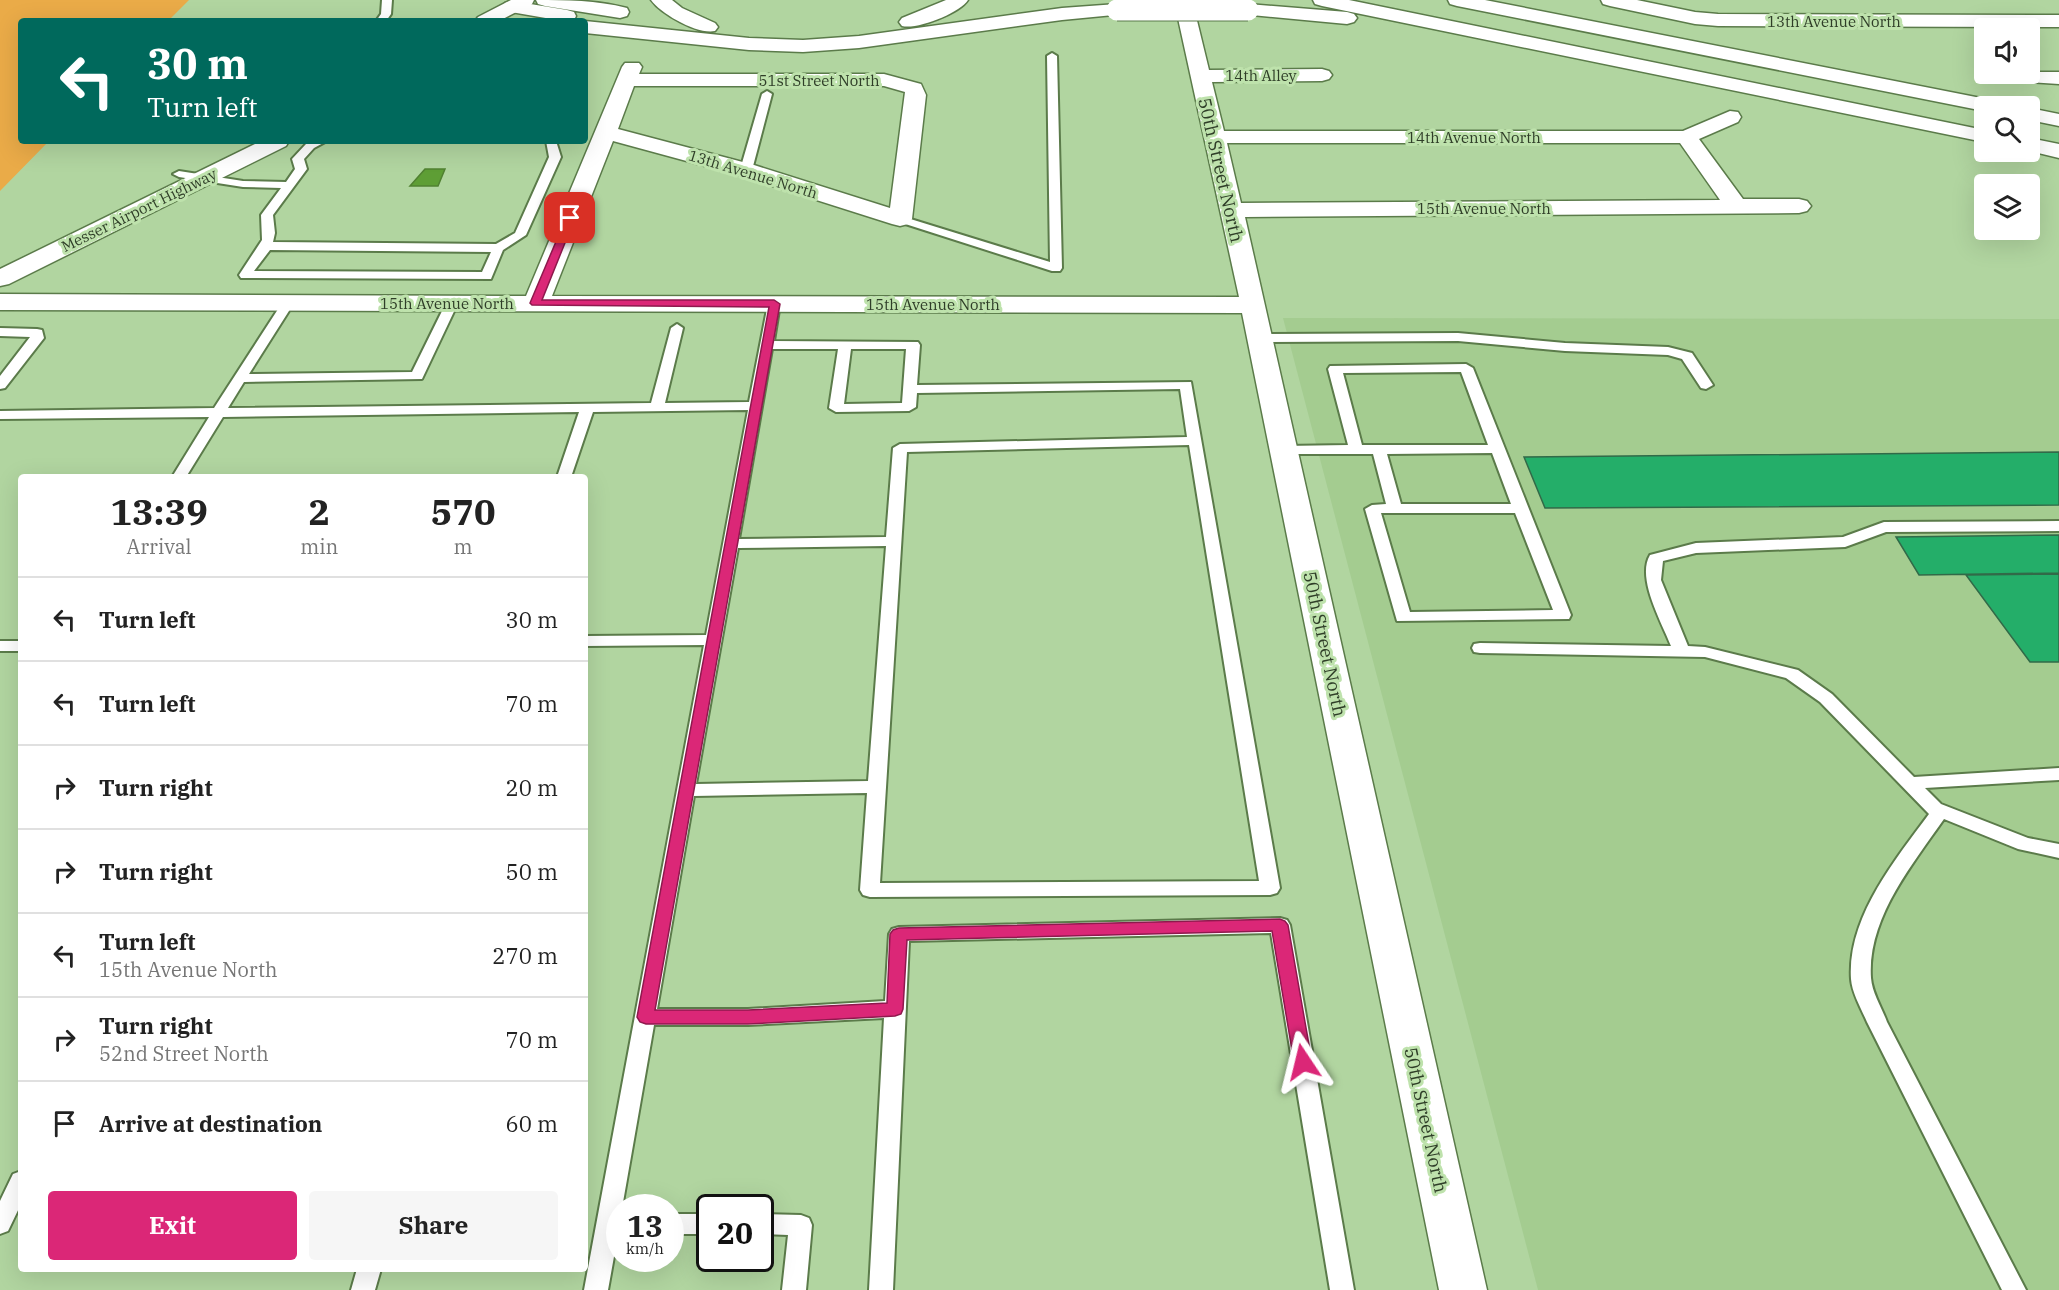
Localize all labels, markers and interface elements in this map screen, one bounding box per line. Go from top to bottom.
street label: 13th Avenue North [1767,12,1901,31]
map controls [1974,18,2040,240]
button: sound [1974,18,2040,84]
text: 30 m [147,36,248,91]
icon: left [48,42,126,120]
street label: 14th Alley [1225,66,1297,85]
street label: 51st Street North [758,71,880,90]
text: Turn left [147,89,258,124]
street label: 50th Street North [1193,95,1249,245]
button: search [1974,96,2040,162]
street label: 14th Avenue North [1407,128,1541,147]
street label: 13th Avenue North [686,145,820,203]
street label: Messer Airport Highway [58,164,220,256]
button: layers [1974,174,2040,240]
pin [544,192,595,243]
street label: 15th Avenue North [1417,199,1551,218]
icon: arrive [553,201,586,234]
street label: 15th Avenue North [380,294,514,313]
street label: 15th Avenue North [866,295,1000,314]
text: 13:39 [110,488,208,535]
text: 2 [308,488,330,535]
text: 570 [431,488,496,535]
text: Arrival [127,533,192,560]
text: min [300,533,338,560]
text: m [454,533,473,560]
street label: 50th Street North [1298,569,1352,719]
icon: left [48,603,81,636]
text: Turn left [99,605,195,634]
text: 30 m [506,605,558,634]
icon: left [48,687,81,720]
text: Turn left [99,689,195,718]
text: 70 m [506,689,558,718]
icon: right [48,771,81,804]
text: Turn right [99,773,213,802]
text: 20 m [506,773,558,802]
icon: right [48,855,81,888]
text: Turn right [99,857,213,886]
text: 50 m [506,857,558,886]
text: Turn left [99,927,195,956]
icon: left [48,939,81,972]
text: 270 m [492,941,558,970]
text: 15th Avenue North [99,956,277,983]
text: Turn right [99,1011,213,1040]
icon: right [48,1023,81,1056]
text: 70 m [506,1025,558,1054]
position arrow [1271,1030,1335,1094]
text: 52nd Street North [99,1040,269,1067]
street label: 50th Street North [1399,1045,1453,1195]
icon: arrive [48,1107,81,1140]
text: Arrive at destination [99,1109,322,1138]
text: 60 m [506,1109,558,1138]
button: Exit [48,1191,297,1260]
button: Share [309,1191,558,1260]
speed limit sign: 20 [696,1194,774,1272]
text: 13 [627,1206,663,1245]
text: km/h [626,1239,664,1258]

